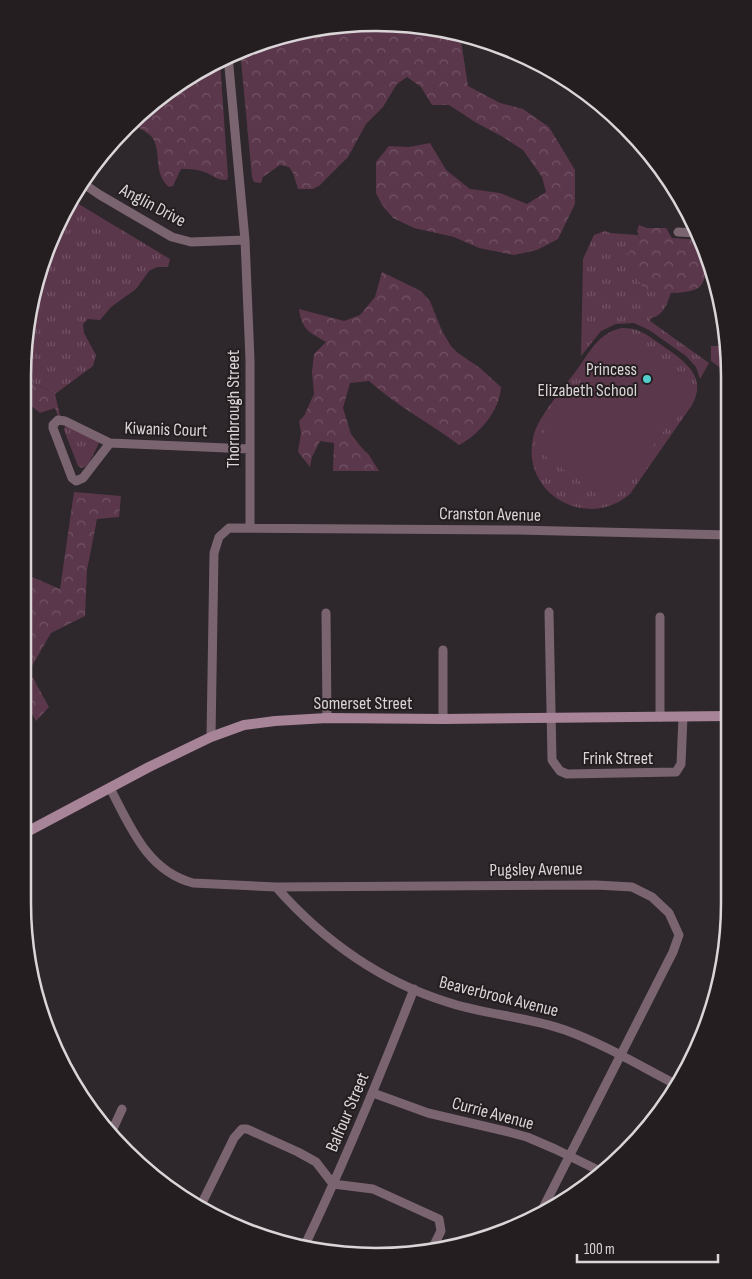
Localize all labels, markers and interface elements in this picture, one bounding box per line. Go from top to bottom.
street label: Anglin Drive [115,179,189,232]
street label: Thornbrough Street [223,349,244,468]
place label: Princess Elizabeth School [538,359,637,401]
marker: Princess Elizabeth School [641,373,653,385]
street label: Kiwanis Court [124,418,208,441]
street label: Cranston Avenue [439,503,541,526]
street label: Somerset Street [314,693,413,714]
street label: Frink Street [583,748,654,769]
street label: Pugsley Avenue [489,858,583,881]
street label: Beaverbrook Avenue [437,972,561,1021]
street label: Balfour Street [321,1069,374,1155]
street label: Currie Avenue [450,1092,536,1134]
scale bar [577,1232,718,1264]
text: 100 m [584,1240,615,1259]

